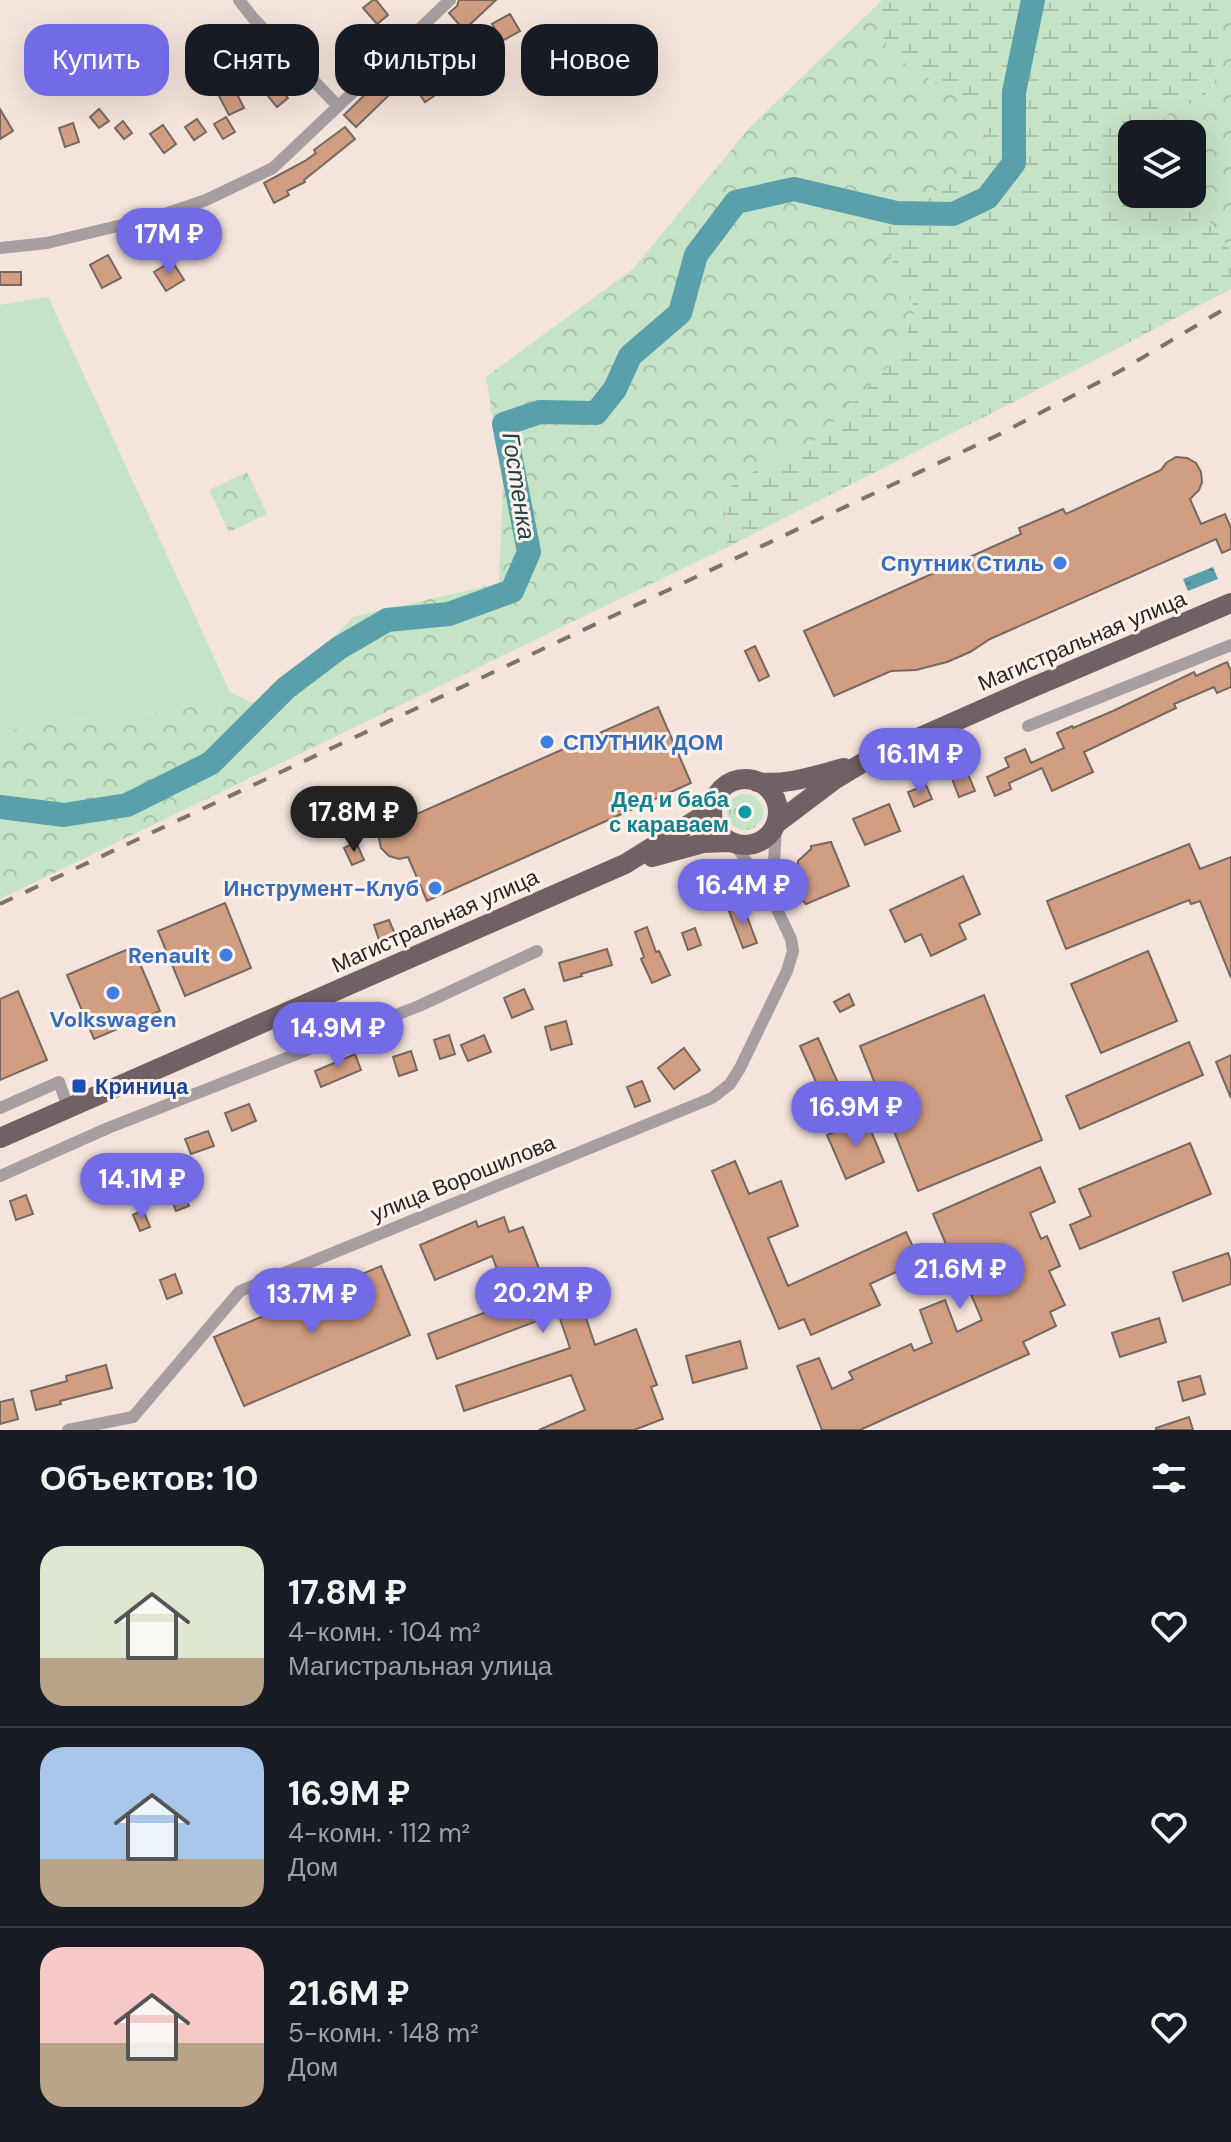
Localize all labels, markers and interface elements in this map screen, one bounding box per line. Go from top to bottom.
chip: Купить [24,24,169,96]
chip: Снять [185,24,319,96]
chip: Фильтры [335,24,505,96]
chip: Новое [521,24,658,96]
map controls [1118,120,1206,208]
button: layers [1118,120,1206,208]
pin: 17M ₽ [113,208,225,276]
text: 17M ₽ [134,217,204,251]
water label: Гостенка [495,430,543,542]
place label: Спутник Стиль [881,549,1044,578]
marker: Спутник Стиль [1051,554,1069,572]
street label: Магистральная улица [973,584,1191,698]
place label: СПУТНИК ДОМ [563,728,723,757]
pin: 16.1M ₽ [846,728,994,796]
marker: СПУТНИК ДОМ [538,733,556,751]
text: 16.1M ₽ [877,737,963,771]
place label: Дед и баба с караваем [609,785,730,839]
pin: 17.8M ₽ [280,786,428,854]
text: 17.8M ₽ [308,795,400,829]
marker: Дед и баба с караваем [736,803,754,821]
pin: 16.4M ₽ [669,859,817,927]
street label: Магистральная улица [327,862,544,980]
text: 16.4M ₽ [696,868,790,902]
place label: Инструмент-Клуб [224,874,419,903]
marker: Инструмент-Клуб [426,879,444,897]
place label: Renault [128,941,210,970]
marker: Renault [217,946,235,964]
marker: Volkswagen [104,984,122,1002]
pin: 14.9M ₽ [264,1002,412,1070]
place label: Volkswagen [50,1005,176,1034]
text: 14.9M ₽ [291,1011,385,1045]
place label: Криница [95,1072,189,1101]
marker: Криница [70,1077,88,1095]
pin: 16.9M ₽ [782,1081,930,1149]
text: 16.9M ₽ [809,1090,903,1124]
street label: улица Ворошилова [366,1127,560,1228]
pin: 14.1M ₽ [68,1153,216,1221]
text: 14.1M ₽ [98,1162,186,1196]
pin: 21.6M ₽ [886,1243,1034,1311]
text: 21.6M ₽ [914,1252,1006,1286]
pin: 20.2M ₽ [469,1267,617,1335]
pin: 13.7M ₽ [238,1268,386,1336]
text: 20.2M ₽ [493,1276,593,1310]
text: 13.7M ₽ [266,1277,358,1311]
text: Объектов: 10 [40,1456,259,1501]
icon: filters [1147,1456,1191,1500]
text: 17.8M ₽ [288,1570,407,1615]
icon: home [104,1578,200,1674]
icon: heart [1147,1604,1191,1648]
text: 4-комн. · 104 m² [288,1615,481,1649]
text: Магистральная улица [288,1649,552,1683]
text: 16.9M ₽ [288,1771,410,1816]
icon: home [104,1779,200,1875]
icon: heart [1147,1805,1191,1849]
text: 4-комн. · 112 m² [288,1816,470,1850]
text: Дом [288,1850,338,1884]
text: 21.6M ₽ [288,1971,409,2016]
icon: home [104,1979,200,2075]
icon: heart [1147,2005,1191,2049]
text: 5-комн. · 148 m² [288,2016,479,2050]
text: Дом [288,2050,338,2084]

